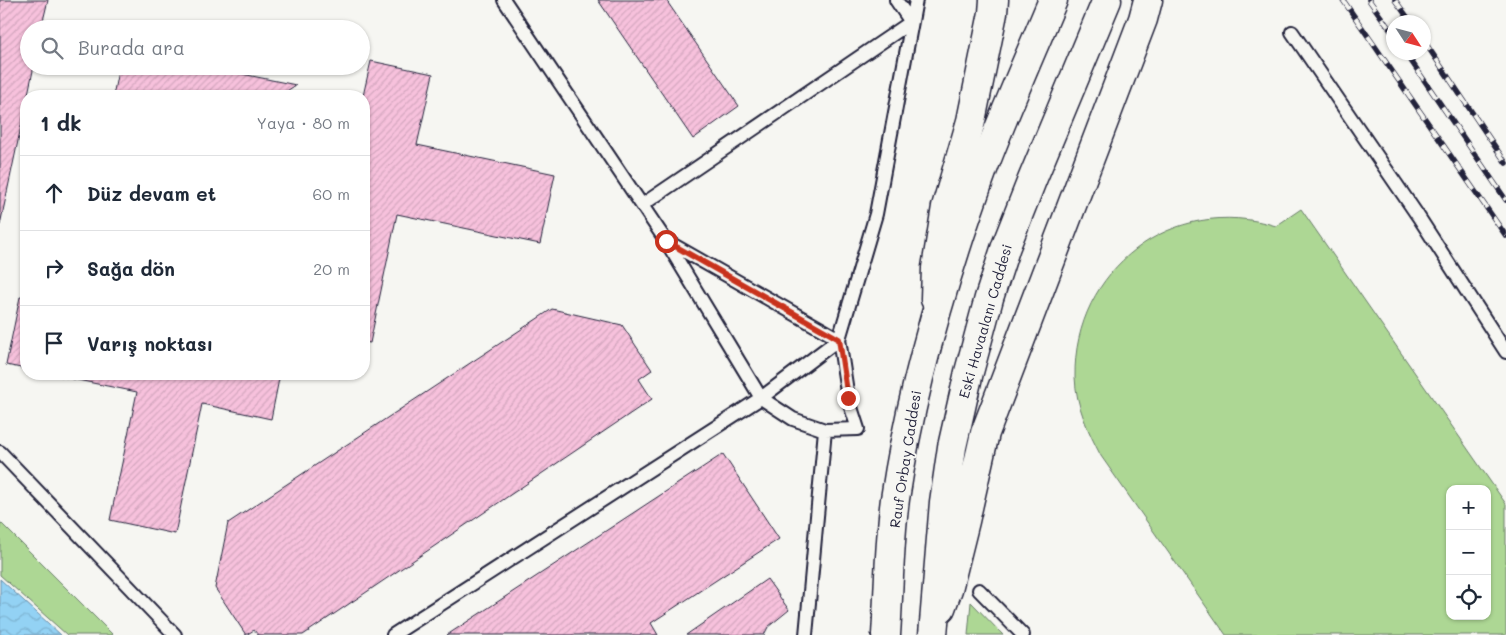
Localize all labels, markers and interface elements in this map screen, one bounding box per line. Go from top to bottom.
north arrow [1386,15,1431,60]
search box [20,20,370,75]
icon: search [38,34,66,62]
text: Burada ara [78,35,185,60]
text: 1 dk [40,109,81,136]
text: Yaya · 80 m [257,112,350,133]
icon: ahead [40,179,68,207]
text: Düz devam et [87,181,216,206]
text: 60 m [313,183,350,204]
route start [655,230,678,253]
street label: Eski Havaalanı Caddesi [954,242,1016,400]
icon: right [40,254,68,282]
text: Sağa dön [87,256,175,281]
text: 20 m [313,258,350,279]
icon: arrive [40,329,68,357]
text: Varış noktası [87,331,213,356]
route end [837,387,860,410]
street label: Rauf Orbay Caddesi [885,389,925,529]
map controls [1446,485,1491,620]
button: + [1446,485,1491,530]
button: − [1446,530,1491,575]
button: locate [1446,575,1491,620]

